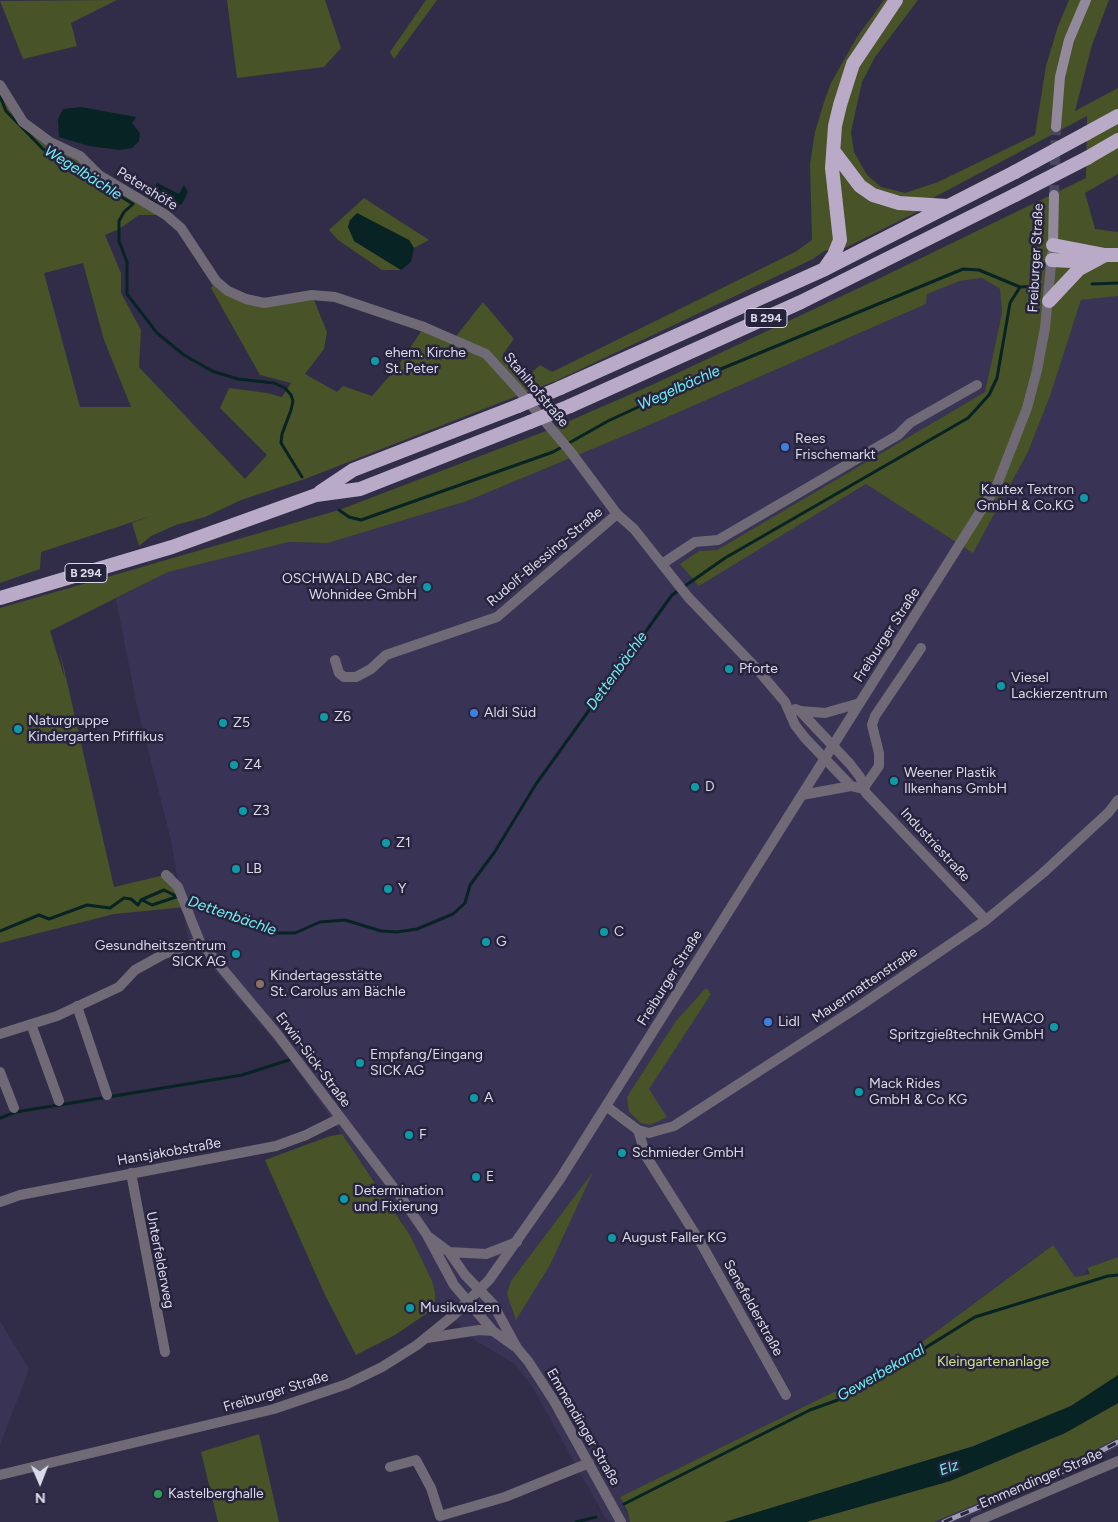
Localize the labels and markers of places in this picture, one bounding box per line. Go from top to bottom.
place label: ehem. Kirche St. Peter [385,345,466,378]
marker: ehem. Kirche St. Peter [369,355,381,367]
place label: Rees Frischemarkt [795,431,876,464]
marker: Rees Frischemarkt [779,441,791,453]
place label: Kautex Textron GmbH & Co.KG [976,482,1074,514]
marker: Kautex Textron GmbH & Co.KG [1078,492,1090,504]
place label: OSCHWALD ABC der Wohnidee GmbH [282,571,417,604]
marker: OSCHWALD ABC der Wohnidee GmbH [421,581,433,593]
place label: Pforte [739,661,778,677]
marker: Pforte [723,663,735,675]
place label: Viesel Lackierzentrum [1011,670,1107,702]
marker: Viesel Lackierzentrum [995,680,1007,692]
place label: Aldi Süd [484,705,536,721]
marker: Aldi Süd [468,707,480,719]
place label: Z6 [334,709,351,725]
marker: Z6 [318,711,330,723]
place label: Naturgruppe Kindergarten Pfiffikus [28,713,164,746]
place label: Z5 [233,715,250,731]
marker: Z5 [217,717,229,729]
marker: Naturgruppe Kindergarten Pfiffikus [12,723,24,735]
place label: Z4 [244,757,262,773]
marker: Z4 [228,759,240,771]
place label: Weener Plastik Ilkenhans GmbH [904,765,1007,798]
marker: Weener Plastik Ilkenhans GmbH [888,775,900,787]
place label: D [705,779,715,795]
marker: D [689,781,701,793]
place label: Z3 [253,803,270,819]
marker: Z3 [237,805,249,817]
place label: Z1 [396,835,411,851]
marker: Z1 [380,837,392,849]
place label: LB [246,861,262,877]
marker: LB [230,863,242,875]
place label: Y [398,881,406,897]
marker: Y [382,883,394,895]
place label: C [614,924,624,940]
marker: C [598,926,610,938]
place label: G [496,934,507,950]
marker: G [480,936,492,948]
place label: Gesundheitszentrum SICK AG [95,938,226,970]
marker: Gesundheitszentrum SICK AG [230,948,242,960]
place label: Kindertagesstätte St. Carolus am Bächle [270,968,406,1000]
marker: Kindertagesstätte St. Carolus am Bächle [254,978,266,990]
place label: HEWACO Spritzgießtechnik GmbH [889,1011,1044,1044]
place label: Lidl [778,1014,800,1030]
marker: Lidl [762,1016,774,1028]
marker: HEWACO Spritzgießtechnik GmbH [1048,1021,1060,1033]
place label: Empfang/Eingang SICK AG [370,1047,483,1080]
marker: Empfang/Eingang SICK AG [354,1057,366,1069]
place label: Mack Rides GmbH & Co KG [869,1076,967,1108]
marker: Mack Rides GmbH & Co KG [853,1086,865,1098]
place label: A [484,1090,493,1106]
marker: A [468,1092,480,1104]
place label: F [419,1127,427,1143]
marker: F [403,1129,415,1141]
place label: Schmieder GmbH [632,1145,744,1161]
marker: Schmieder GmbH [616,1147,628,1159]
place label: E [486,1169,494,1185]
marker: E [470,1171,482,1183]
place label: Determination und Fixierung [354,1183,443,1216]
marker: Determination und Fixierung [338,1193,350,1205]
place label: August Faller KG [622,1230,726,1246]
marker: August Faller KG [606,1232,618,1244]
place label: Musikwalzen [420,1300,500,1316]
marker: Musikwalzen [404,1302,416,1314]
place label: Kastelberghalle [168,1486,264,1502]
marker: Kastelberghalle [152,1488,164,1500]

